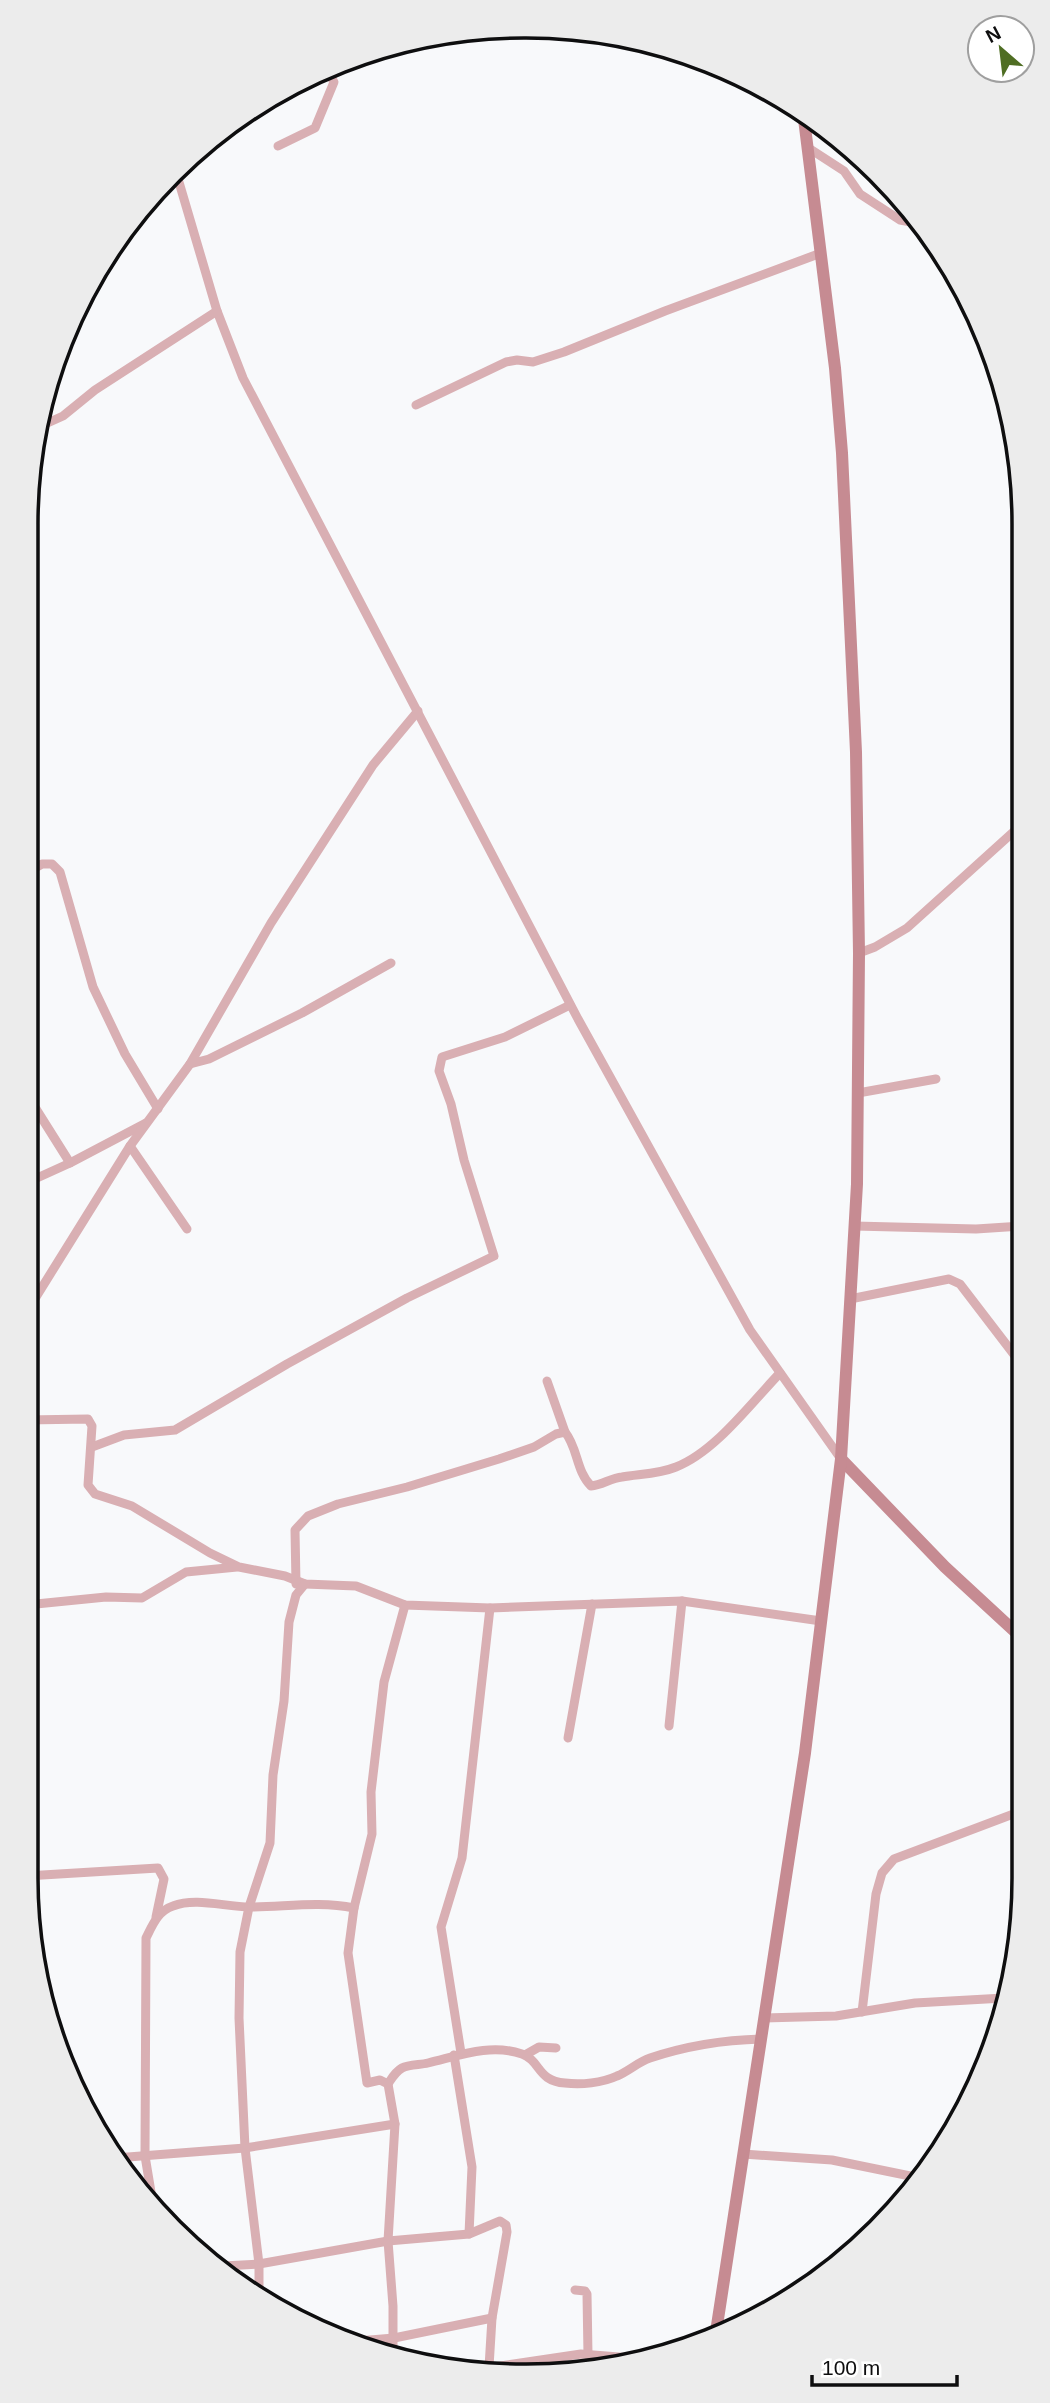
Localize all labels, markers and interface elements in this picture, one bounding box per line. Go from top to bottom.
north arrow [966,14,1036,84]
text: N [982,22,1004,47]
scale bar [812,2344,957,2388]
text: 100 m [822,2356,880,2379]

